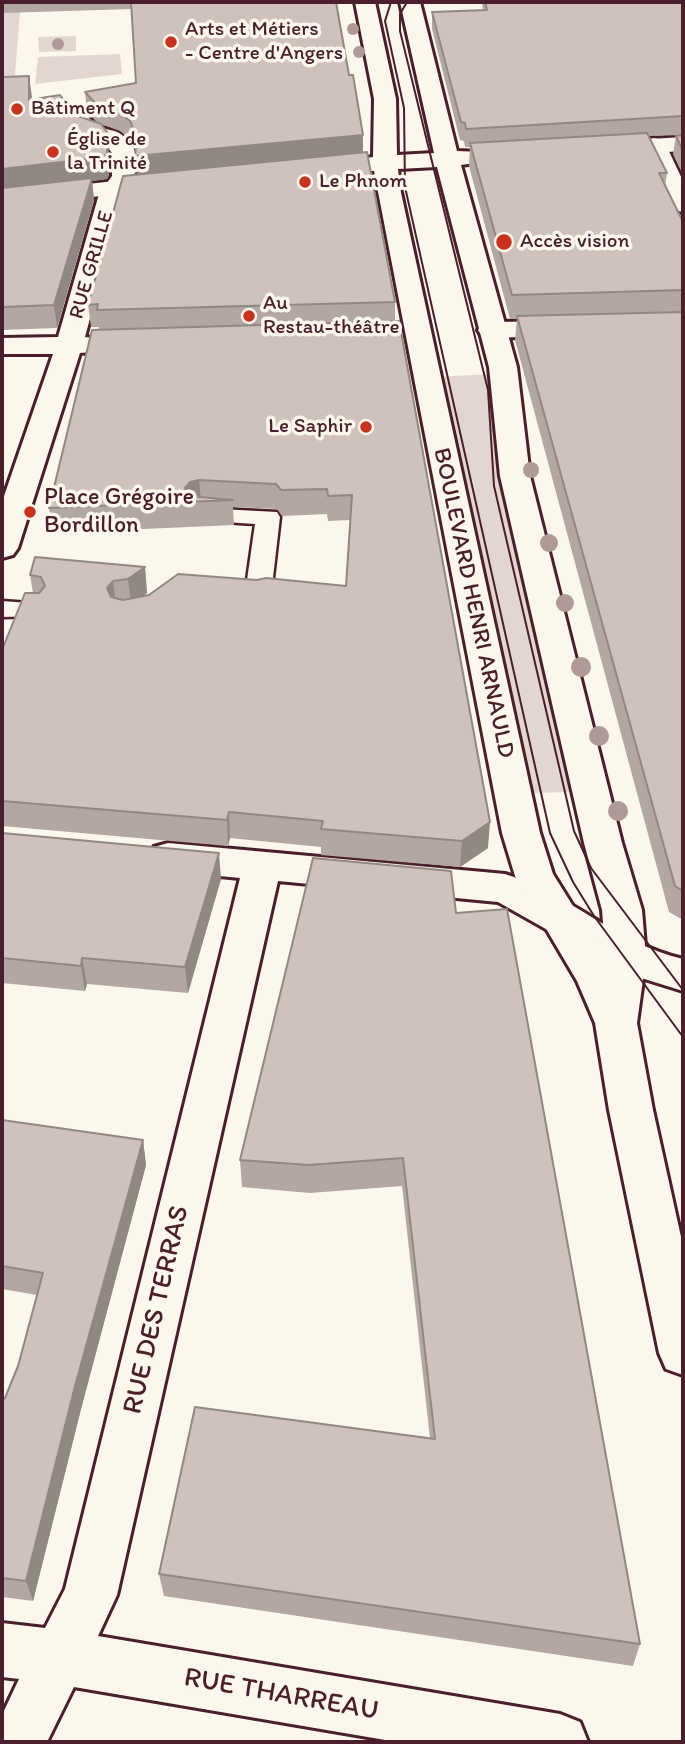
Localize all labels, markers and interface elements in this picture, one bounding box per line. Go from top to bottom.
place label: Arts et Métiers - Centre d'Angers [185,17,343,67]
marker: Arts et Métiers - Centre d'Angers [163,34,179,50]
place label: Bâtiment Q [31,96,135,122]
marker: Bâtiment Q [9,101,25,117]
place label: Église de la Trinité [67,127,147,177]
marker: Église de la Trinité [45,144,61,160]
place label: Le Phnom [319,169,407,195]
marker: Le Phnom [297,174,313,190]
street label: RUE GRILLE [65,208,119,322]
place label: Accès vision [520,229,629,255]
marker: Accès vision [494,232,514,252]
place label: Au Restau-théâtre [263,291,399,341]
marker: Au Restau-théâtre [241,308,257,324]
place label: Le Saphir [268,414,352,440]
marker: Le Saphir [358,419,374,435]
street label: BOULEVARD HENRI ARNAULD [426,445,520,761]
place label: Place Grégoire Bordillon [44,484,194,540]
marker: Place Grégoire Bordillon [22,504,38,520]
street label: RUE DES TERRAS [117,1202,197,1418]
street label: RUE THARREAU [181,1661,381,1729]

